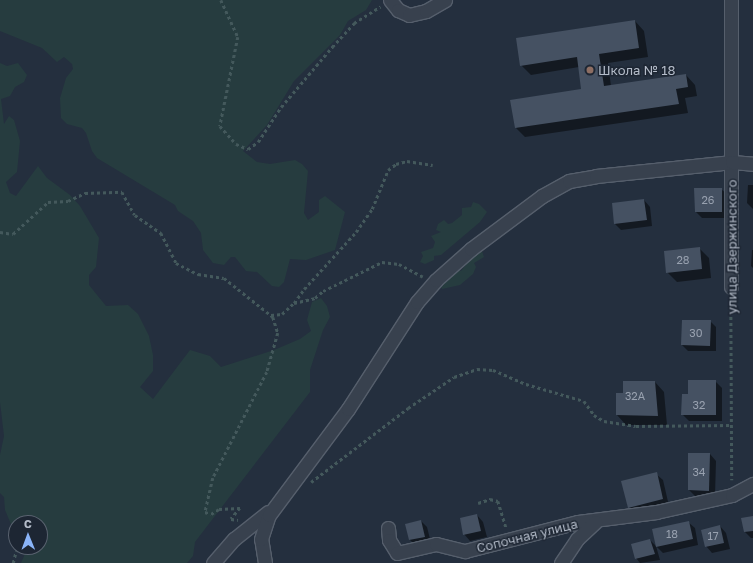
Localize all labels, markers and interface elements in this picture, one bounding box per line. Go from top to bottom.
place label: Школа № 18 [598,62,675,78]
marker: Школа № 18 [585,65,595,75]
street label: улица Дзержинского [724,180,740,314]
house number: 26 [701,193,715,207]
house number: 28 [676,253,690,267]
house number: 30 [689,326,703,340]
house number: 32А [625,389,645,403]
house number: 32 [693,398,705,412]
house number: 34 [692,465,706,479]
north arrow [8,515,48,555]
street label: Сопочная улица [475,516,579,556]
text: С [24,517,32,530]
house number: 18 [666,527,678,541]
house number: 17 [707,529,719,543]

